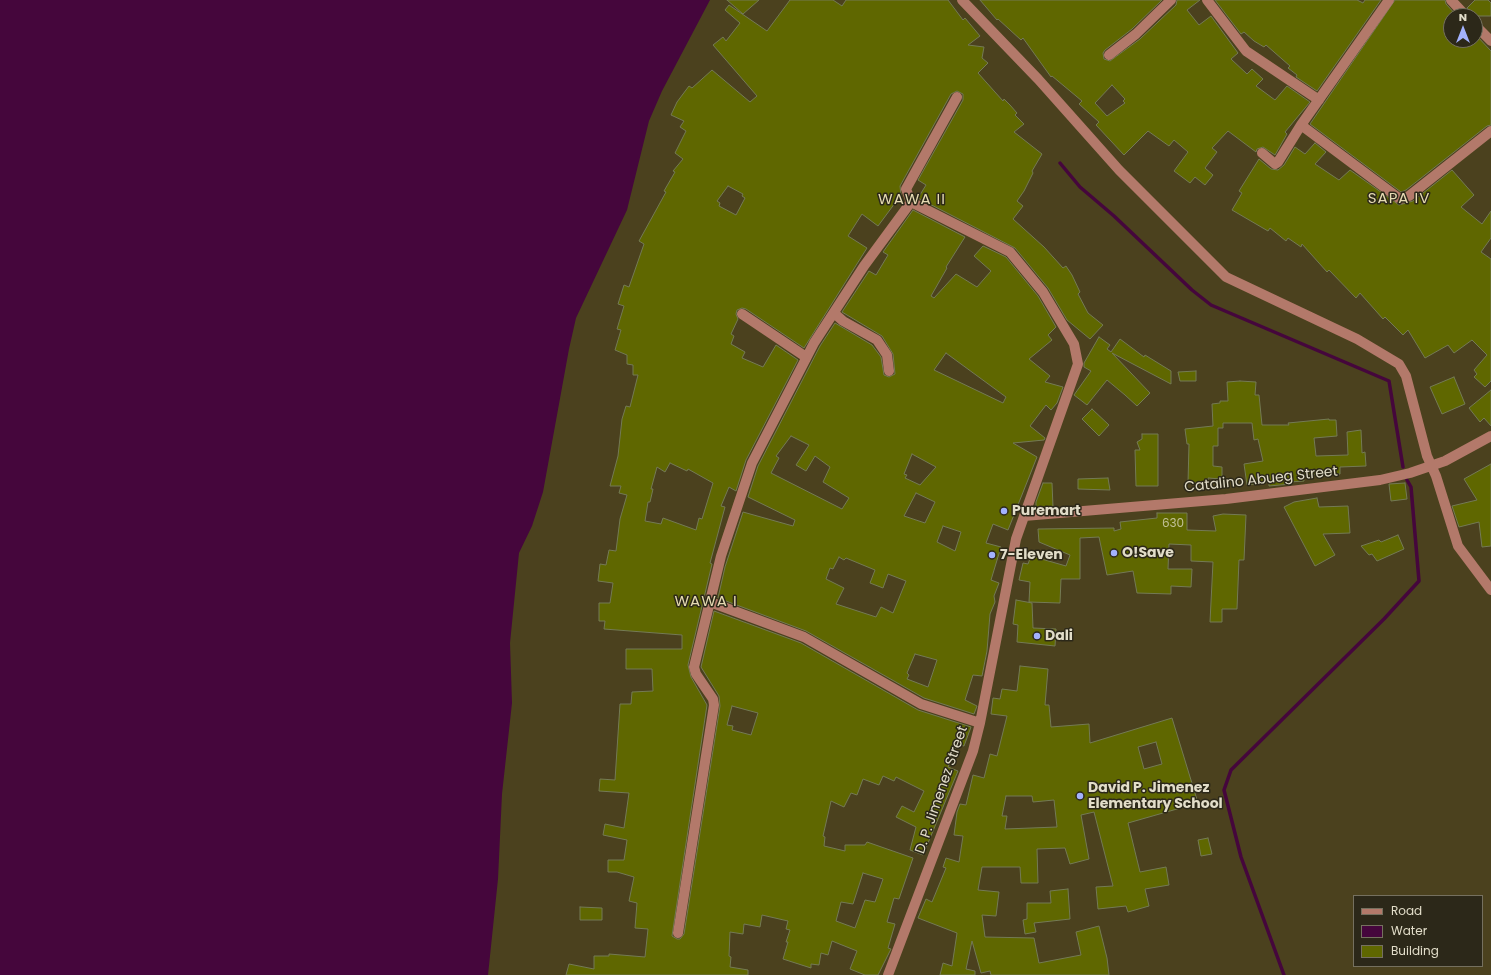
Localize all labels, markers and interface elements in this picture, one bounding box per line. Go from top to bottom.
north arrow [1443,8,1483,48]
text: N [1459,9,1467,25]
district label: SAPA IV [1368,190,1430,208]
district label: WAWA II [878,191,946,209]
street label: Catalino Abueg Street [1183,464,1339,496]
place label: Puremart [1012,503,1081,519]
marker: Puremart [999,506,1009,516]
house number: 630 [1162,517,1184,531]
place label: O!Save [1122,545,1174,561]
place label: 7-Eleven [1000,547,1063,563]
marker: O!Save [1109,548,1119,558]
marker: 7-Eleven [987,550,997,560]
district label: WAWA I [674,593,738,611]
place label: Dali [1045,628,1073,644]
marker: Dali [1032,631,1042,641]
street label: D. P. Jimenez Street [912,724,972,856]
place label: David P. Jimenez Elementary School [1088,780,1223,812]
marker: David P. Jimenez Elementary School [1075,791,1085,801]
legend [1353,895,1483,967]
text: Road [1391,902,1422,919]
text: Water [1391,922,1427,939]
text: Building [1391,942,1439,959]

